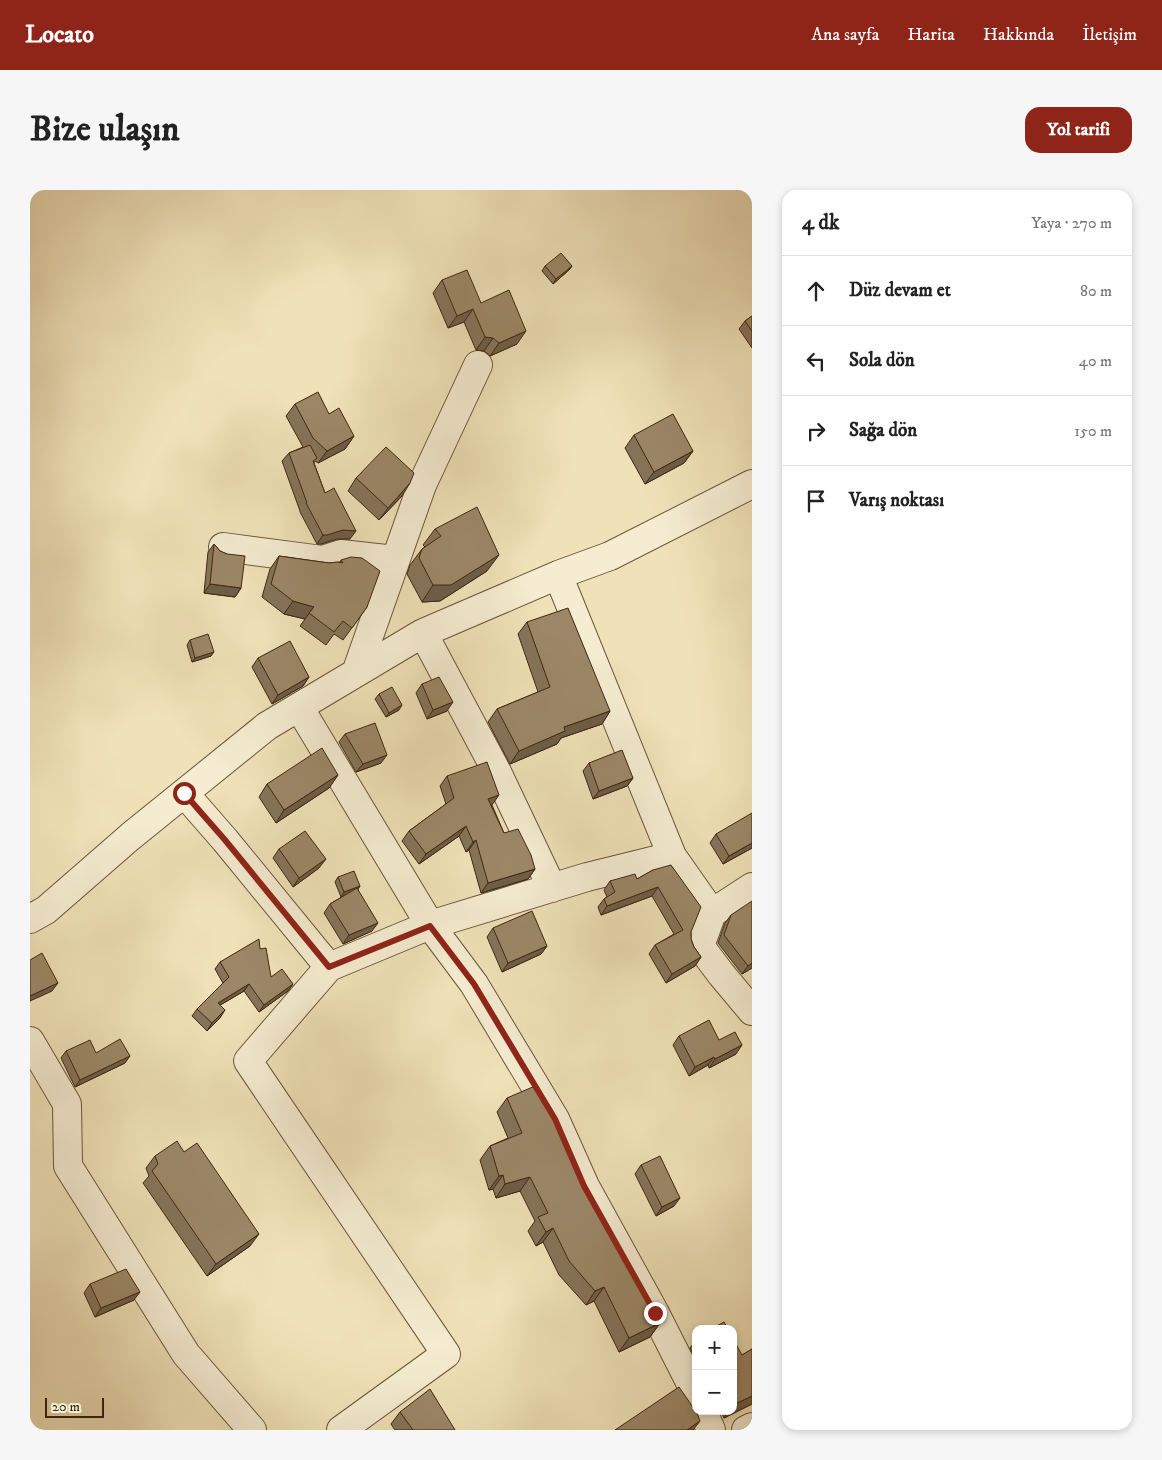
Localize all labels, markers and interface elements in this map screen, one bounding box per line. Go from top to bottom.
text: Locato [25,20,94,50]
text: Ana sayfa [812,24,879,46]
text: Harita [907,24,955,46]
text: Hakkında [983,24,1054,46]
text: İletişim [1082,24,1137,46]
button: Yol tarifi [1025,107,1132,153]
text: Bize ulaşın [30,108,180,152]
text: 4 dk [802,210,839,236]
text: Yaya · 270 m [1031,213,1112,233]
icon: ahead [802,277,830,305]
text: Düz devam et [849,279,951,302]
text: 80 m [1080,281,1112,301]
icon: left [802,347,830,375]
text: Sola dön [849,349,915,372]
text: 40 m [1079,351,1112,371]
icon: right [802,417,830,445]
text: Sağa dön [849,419,917,442]
text: 150 m [1074,421,1112,441]
icon: arrive [802,487,830,515]
text: Varış noktası [849,489,944,512]
route start [173,782,196,805]
route end [644,1302,667,1325]
map controls [692,1325,737,1415]
button: + [692,1325,737,1370]
button: − [692,1370,737,1415]
scale bar [45,1395,104,1418]
text: 20 m [52,1398,80,1416]

